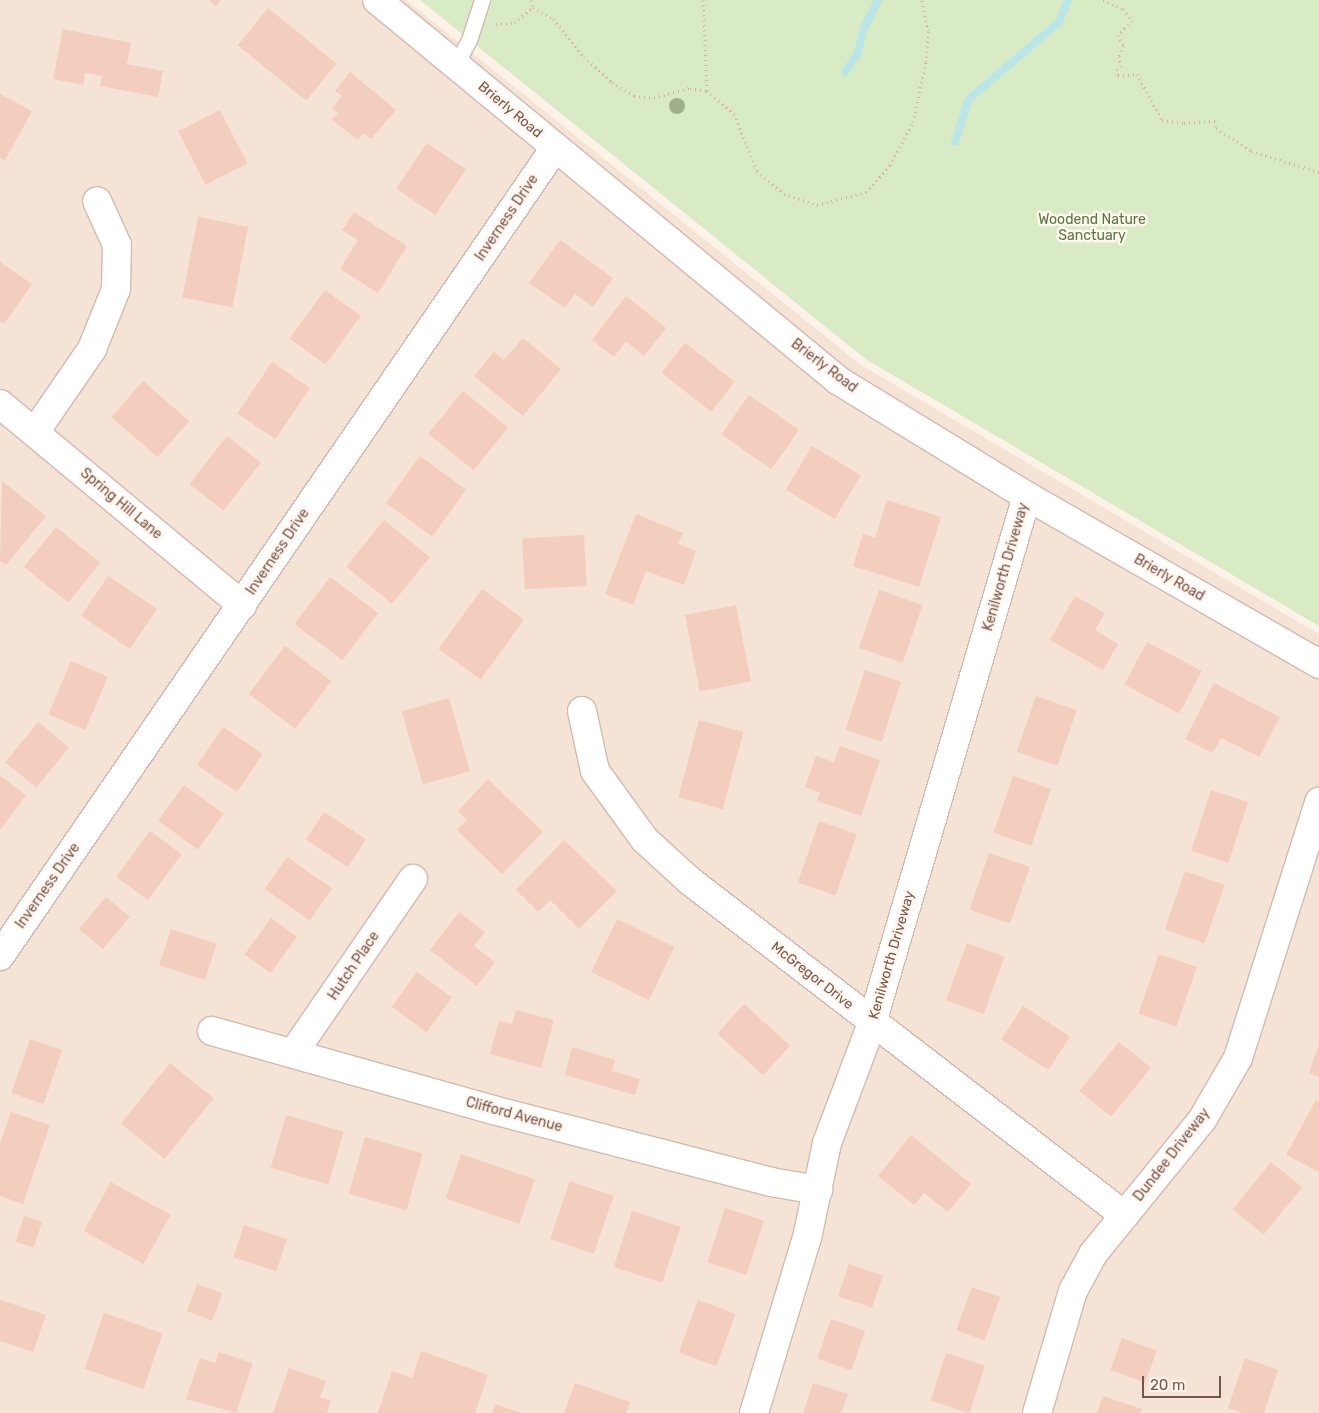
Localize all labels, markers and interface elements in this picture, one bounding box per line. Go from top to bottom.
street label: Brierly Road [474,78,546,142]
street label: Inverness Drive [472,172,542,264]
park label: Woodend Nature Sanctuary [1038,212,1146,244]
street label: Brierly Road [787,336,861,396]
street label: Spring Hill Lane [77,465,165,543]
street label: Kenilworth Driveway [980,501,1032,633]
street label: Inverness Drive [243,506,313,598]
street label: Brierly Road [1131,551,1207,605]
street label: Inverness Drive [12,840,84,932]
street label: Kenilworth Driveway [866,889,918,1021]
street label: Hutch Place [325,928,383,1004]
street label: McGregor Drive [767,939,857,1013]
street label: Clifford Avenue [464,1094,564,1136]
street label: Dundee Driveway [1130,1105,1214,1205]
scale bar [1144,1366,1223,1398]
text: 20 m [1150,1376,1185,1394]

